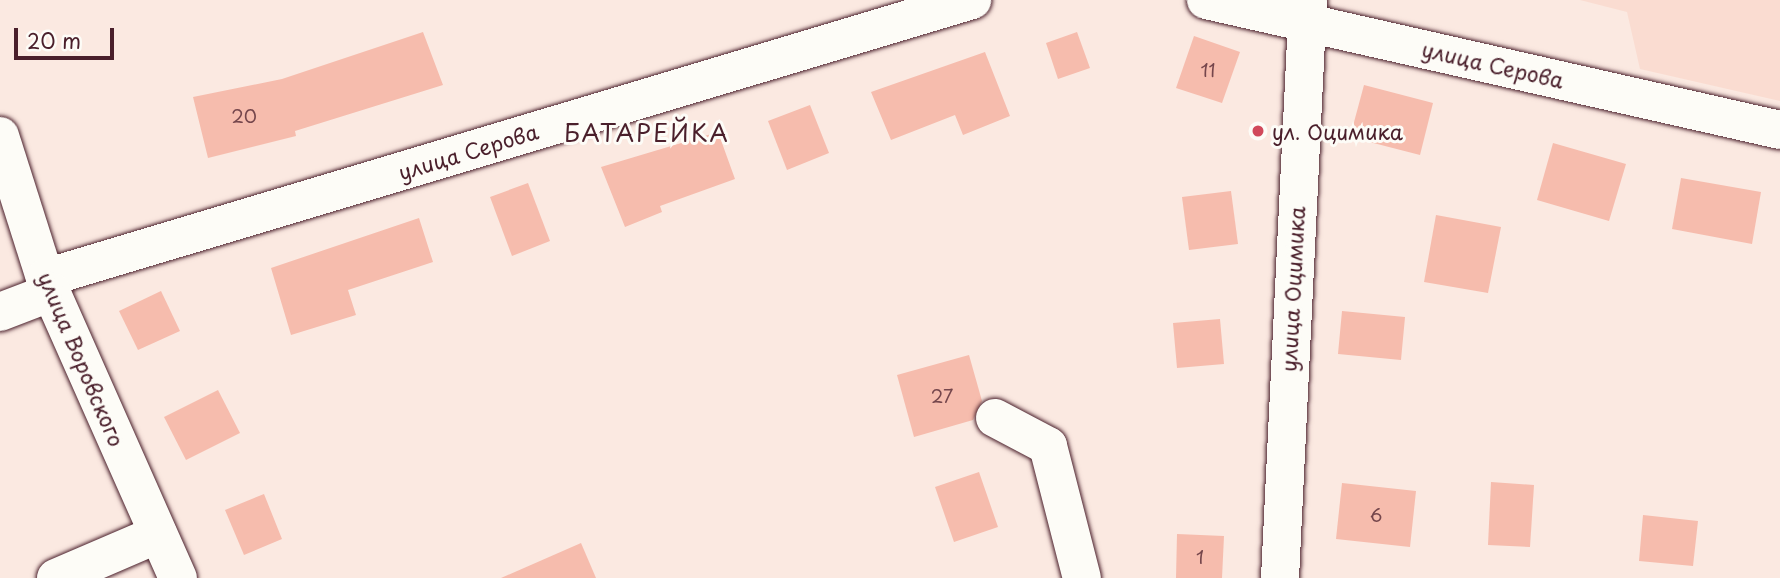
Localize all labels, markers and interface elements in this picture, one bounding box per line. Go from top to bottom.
scale bar [18,14,117,58]
text: 20 m [27,24,81,56]
street label: улица Серова [1419,35,1567,93]
house number: 11 [1200,59,1216,81]
house number: 20 [231,105,257,127]
street label: улица Серова [394,118,542,184]
place label: ул. Оцимика [1272,118,1403,144]
district label: БАТАРЕЙКА [566,119,728,147]
marker: ул. Оцимика [1250,123,1266,139]
street label: улица Оцимика [1275,206,1309,372]
street label: улица Воровского [34,267,130,451]
house number: 27 [931,385,953,407]
house number: 6 [1370,504,1382,526]
house number: 1 [1196,546,1204,568]

